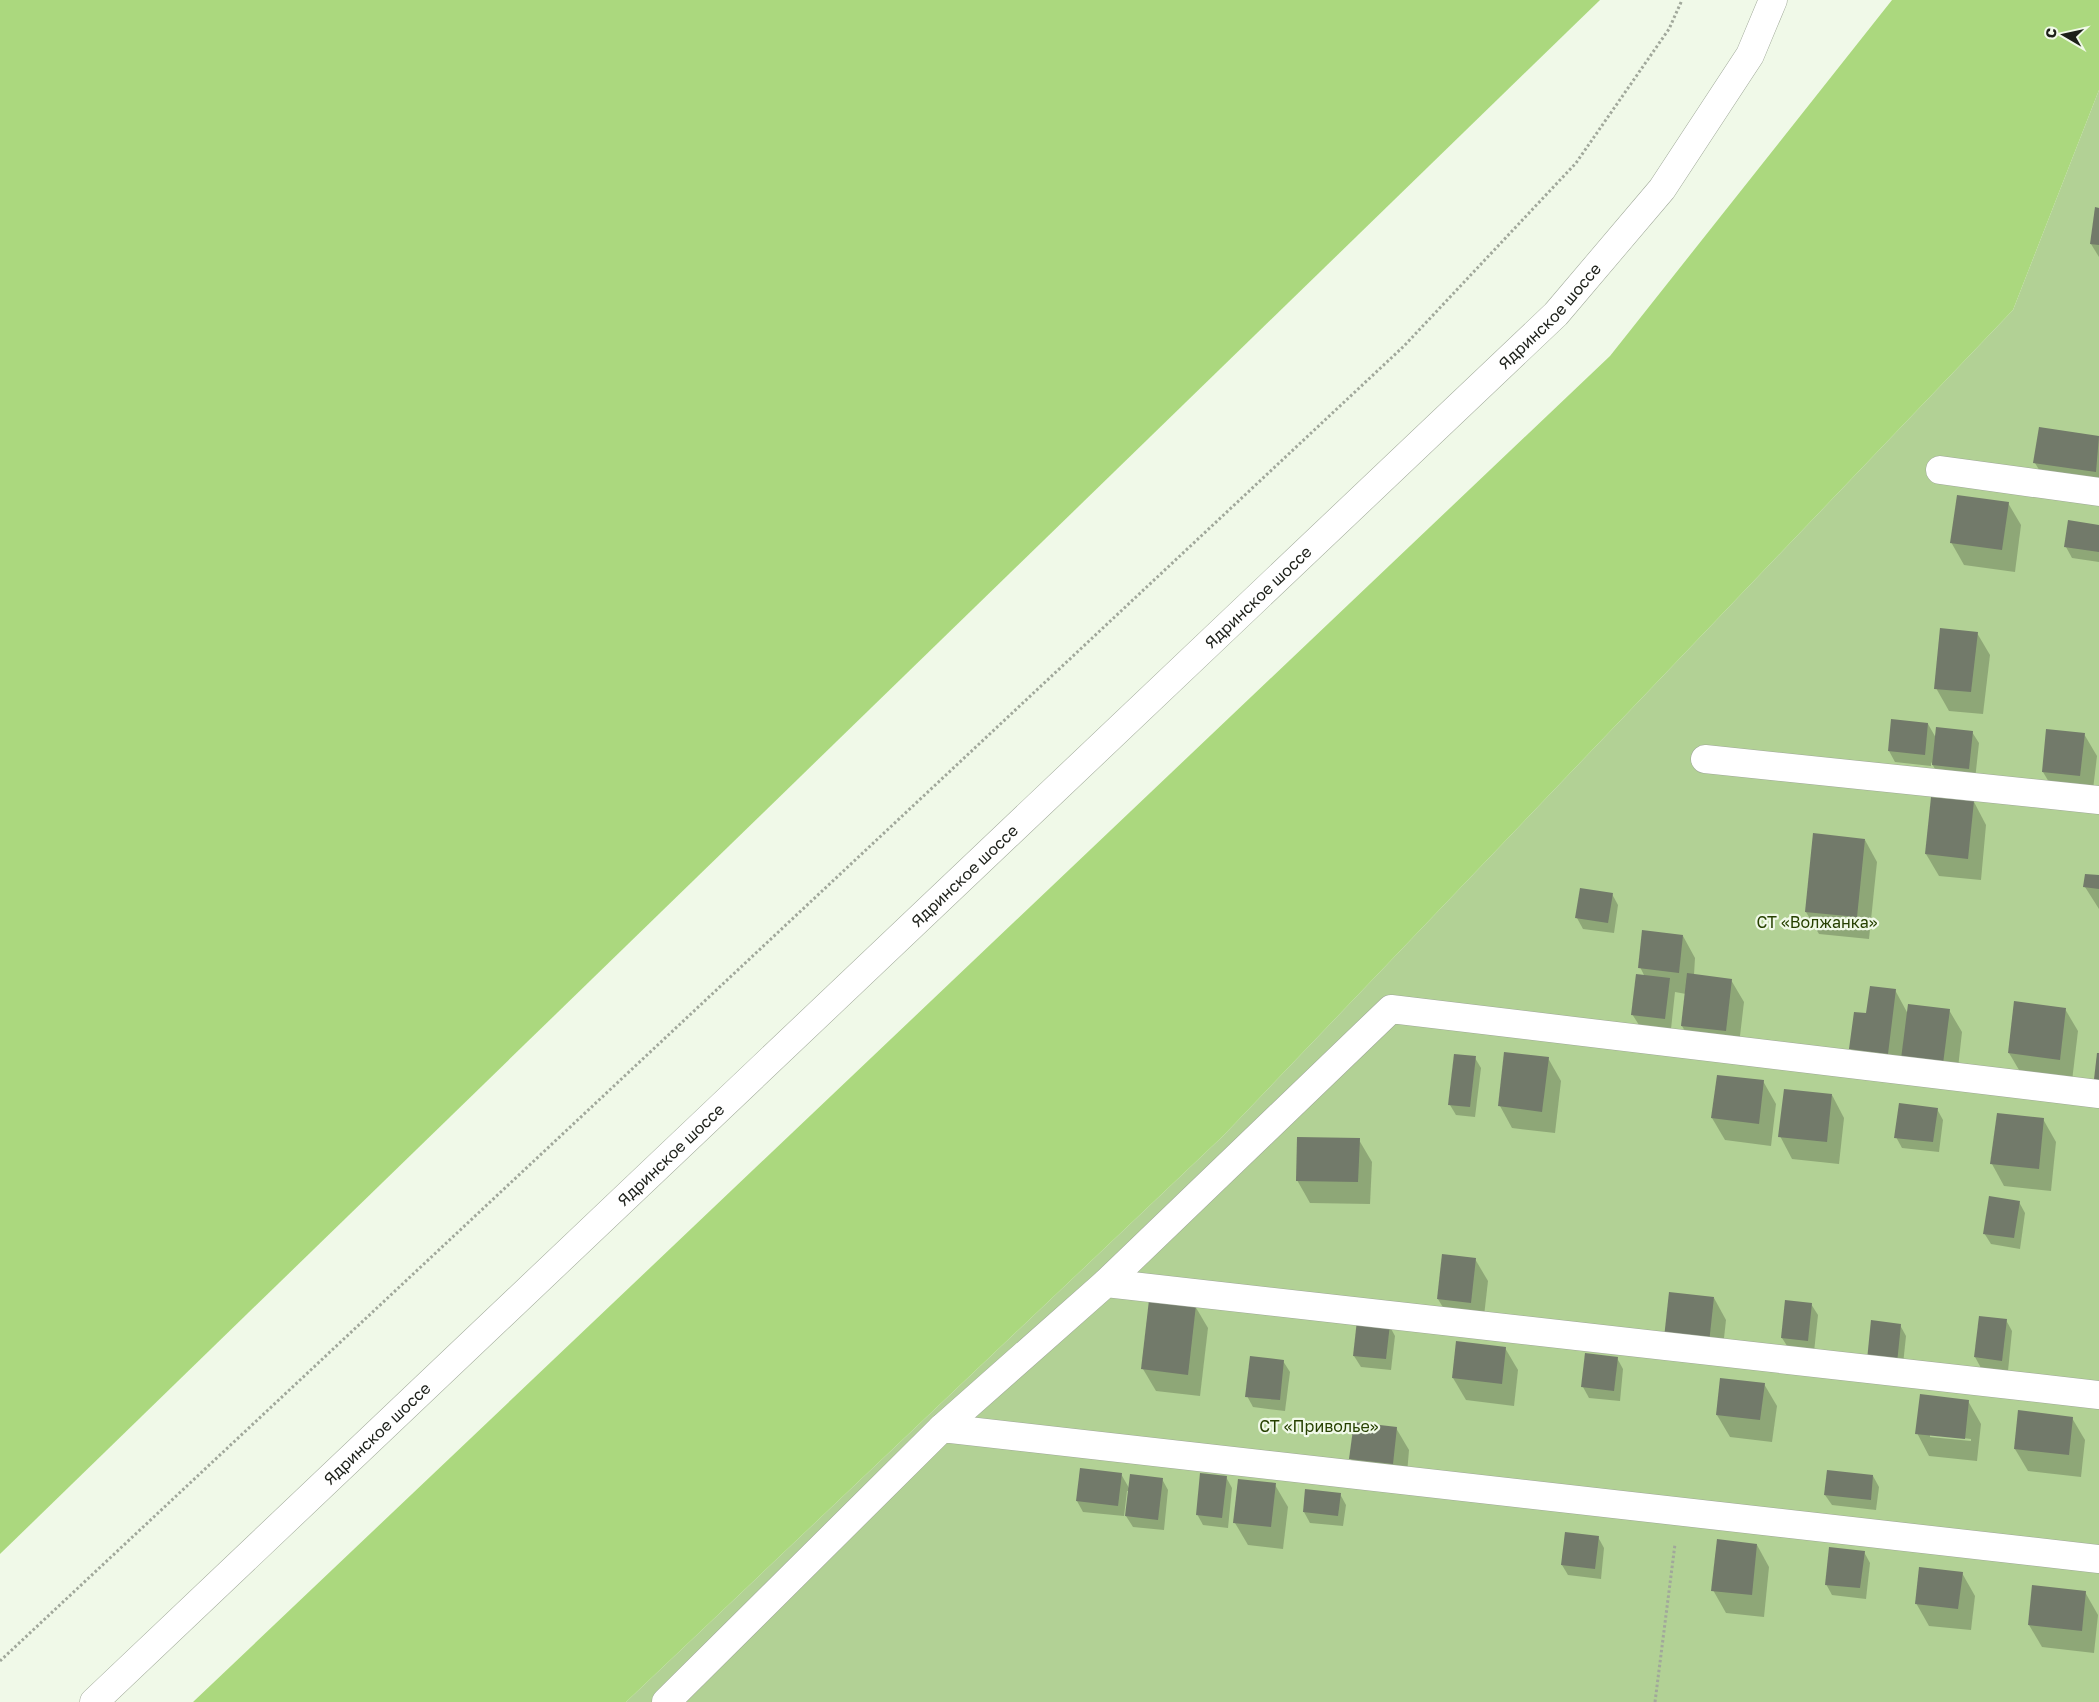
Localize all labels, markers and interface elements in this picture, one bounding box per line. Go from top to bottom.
north arrow [2039,10,2089,60]
text: С [2041,27,2060,39]
street label: Ядринское шоссе [1494,259,1605,373]
street label: Ядринское шоссе [1200,542,1316,652]
street label: Ядринское шоссе [907,820,1022,931]
park label: СТ «Волжанка» [1756,912,1878,932]
street label: Ядринское шоссе [613,1099,728,1210]
street label: Ядринское шоссе [319,1378,434,1489]
park label: СТ «Приволье» [1259,1416,1379,1436]

